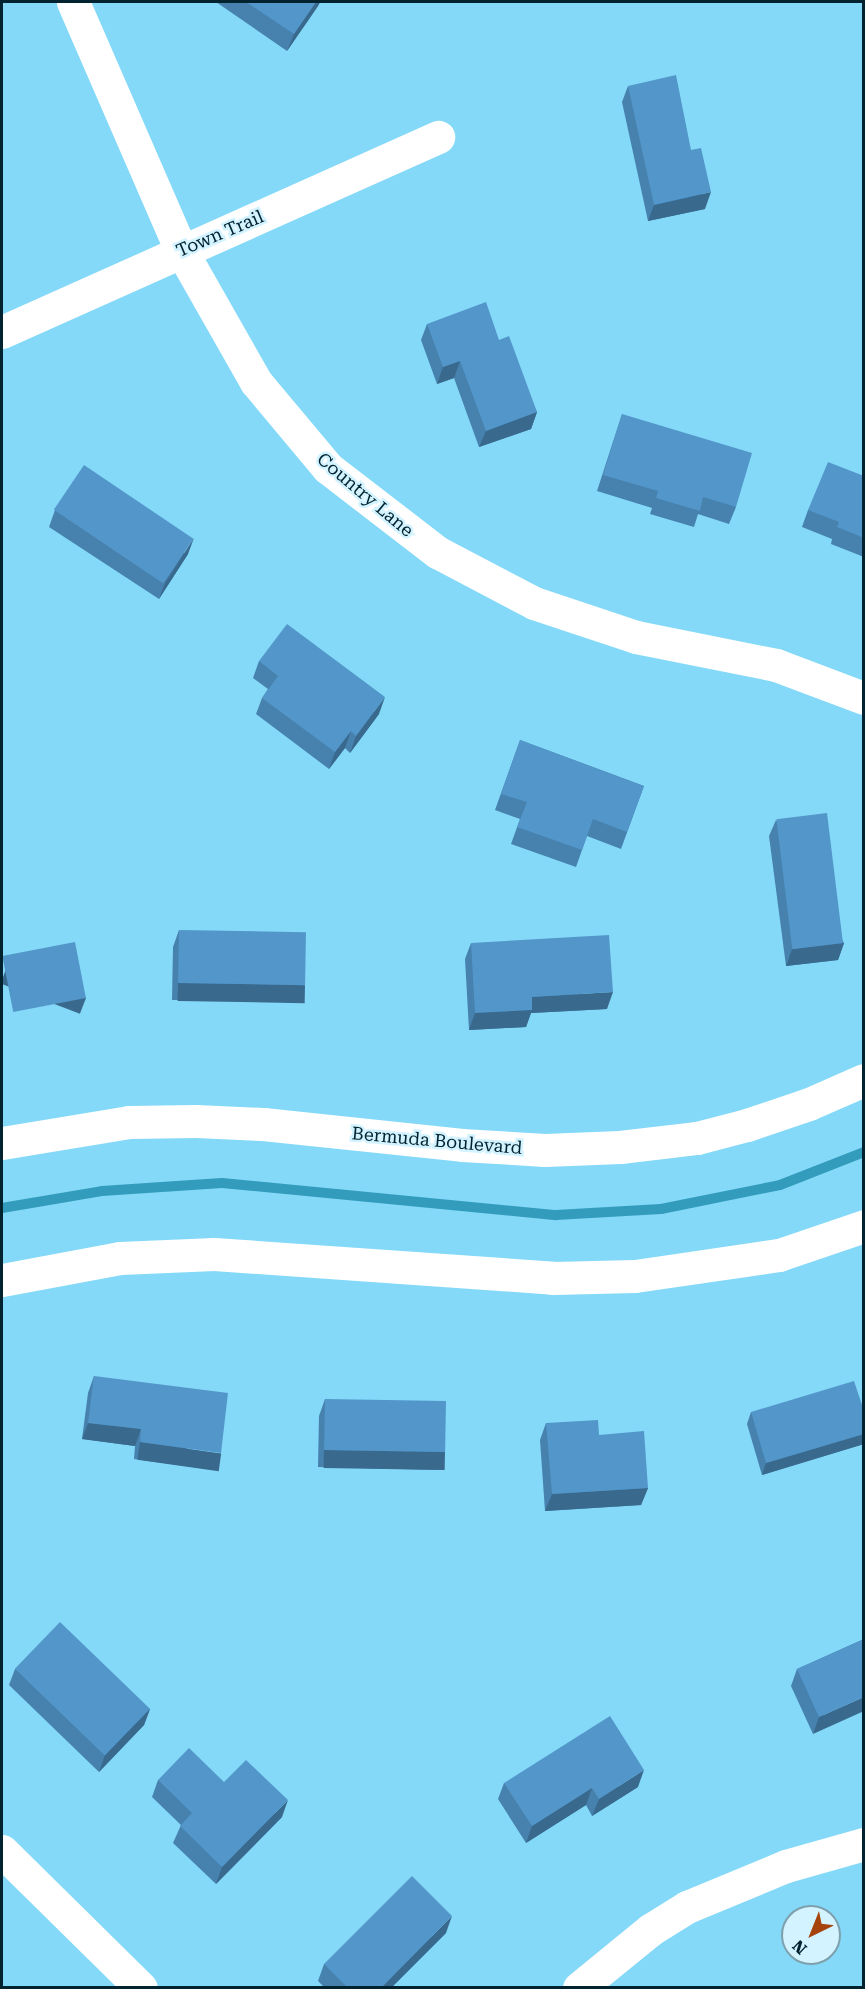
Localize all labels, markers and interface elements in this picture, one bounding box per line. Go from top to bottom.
street label: Town Trail [173,206,267,262]
street label: Country Lane [312,448,418,542]
street label: Bermuda Boulevard [351,1123,523,1159]
north arrow [781,1905,841,1965]
text: N [789,1936,811,1958]

